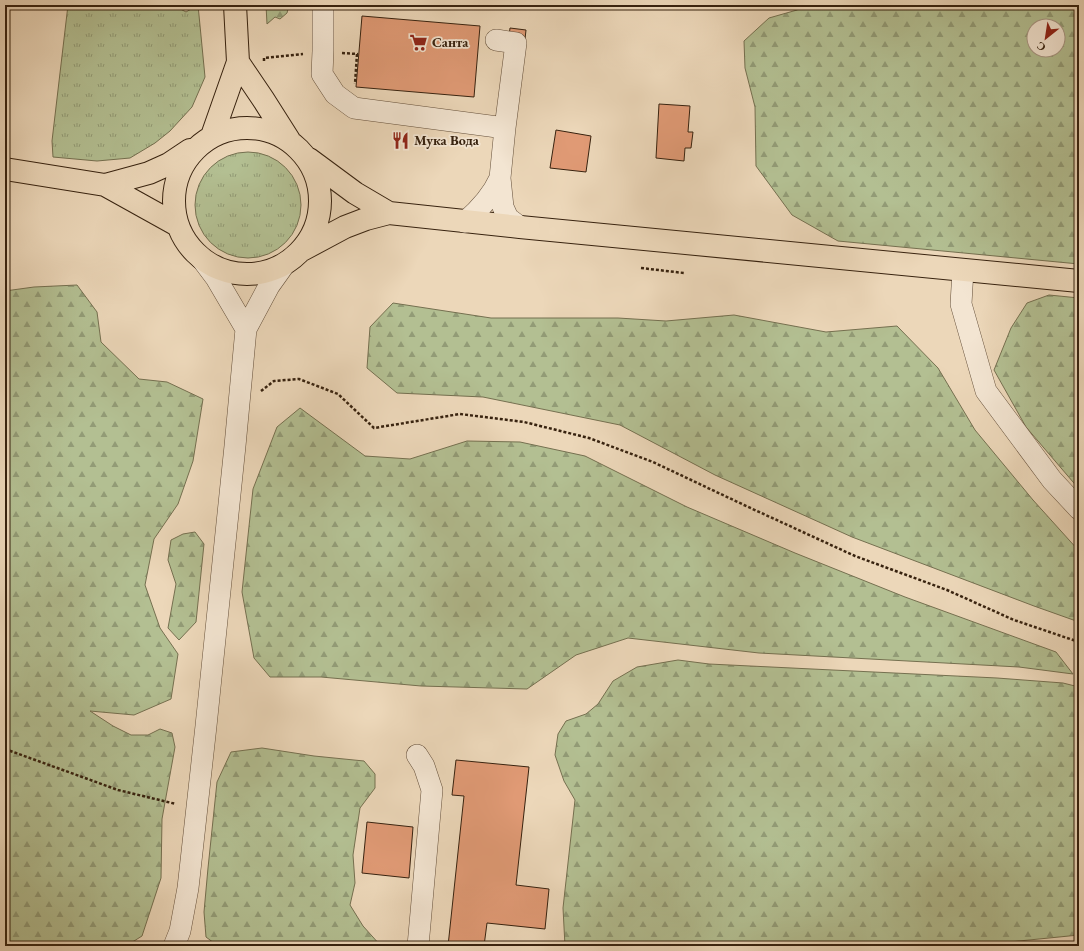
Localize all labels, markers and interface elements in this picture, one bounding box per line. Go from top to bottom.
north arrow [1026,18,1066,58]
supermarket icon: Санта [409,32,429,52]
place label: Санта [432,33,469,51]
text: С [1034,39,1048,55]
restaurant icon: Мука Вода [391,130,411,150]
place label: Мука Вода [414,131,480,149]

